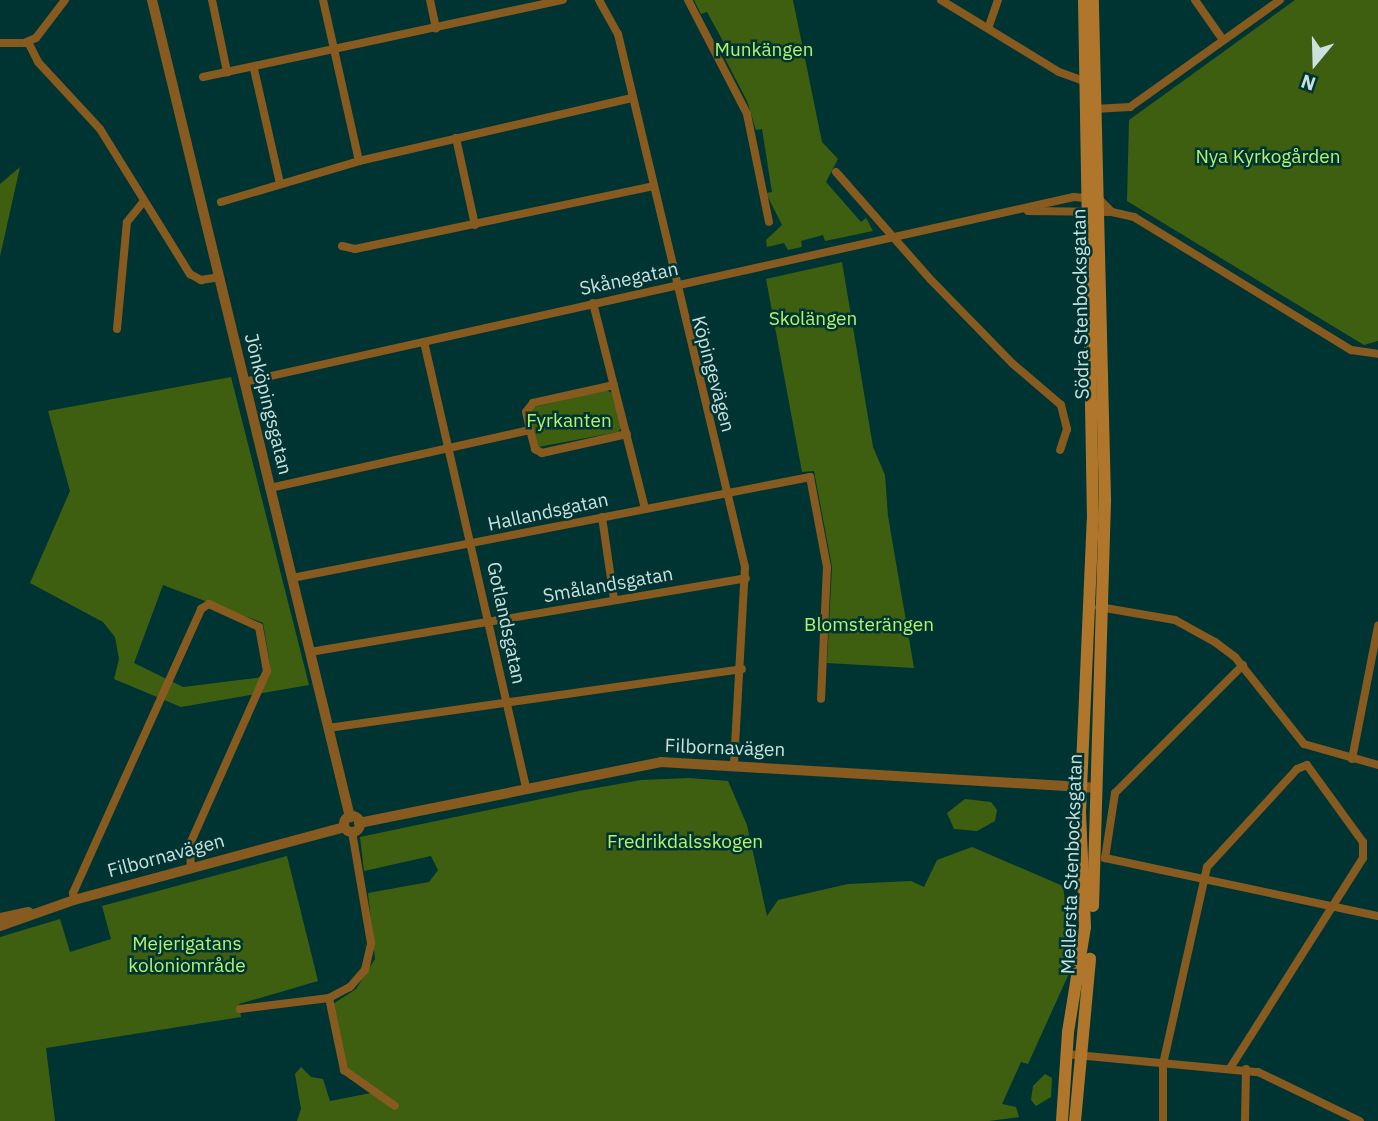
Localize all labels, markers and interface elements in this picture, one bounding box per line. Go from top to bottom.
north arrow [1280,28,1350,98]
park label: Munkängen [714,39,814,61]
text: N [1298,69,1319,96]
park label: Nya Kyrkogården [1195,146,1341,168]
street label: Södra Stenbocksgatan [1068,208,1094,400]
street label: Skånegatan [578,257,680,301]
park label: Skolängen [769,308,857,330]
street label: Köpingevägen [687,313,739,435]
street label: Jönköpingsgatan [239,331,297,477]
park label: Fyrkanten [526,410,612,432]
street label: Hallandsgatan [486,488,610,536]
street label: Gotlandsgatan [482,560,530,686]
street label: Smålandsgatan [541,562,675,608]
park label: Blomsterängen [804,614,934,636]
street label: Filbornavägen [664,735,786,761]
street label: Mellersta Stenbocksgatan [1057,753,1087,975]
street label: Filbornavägen [105,829,227,883]
park label: Fredrikdalsskogen [607,831,763,853]
park label: Mejerigatans koloniområde [128,933,246,977]

